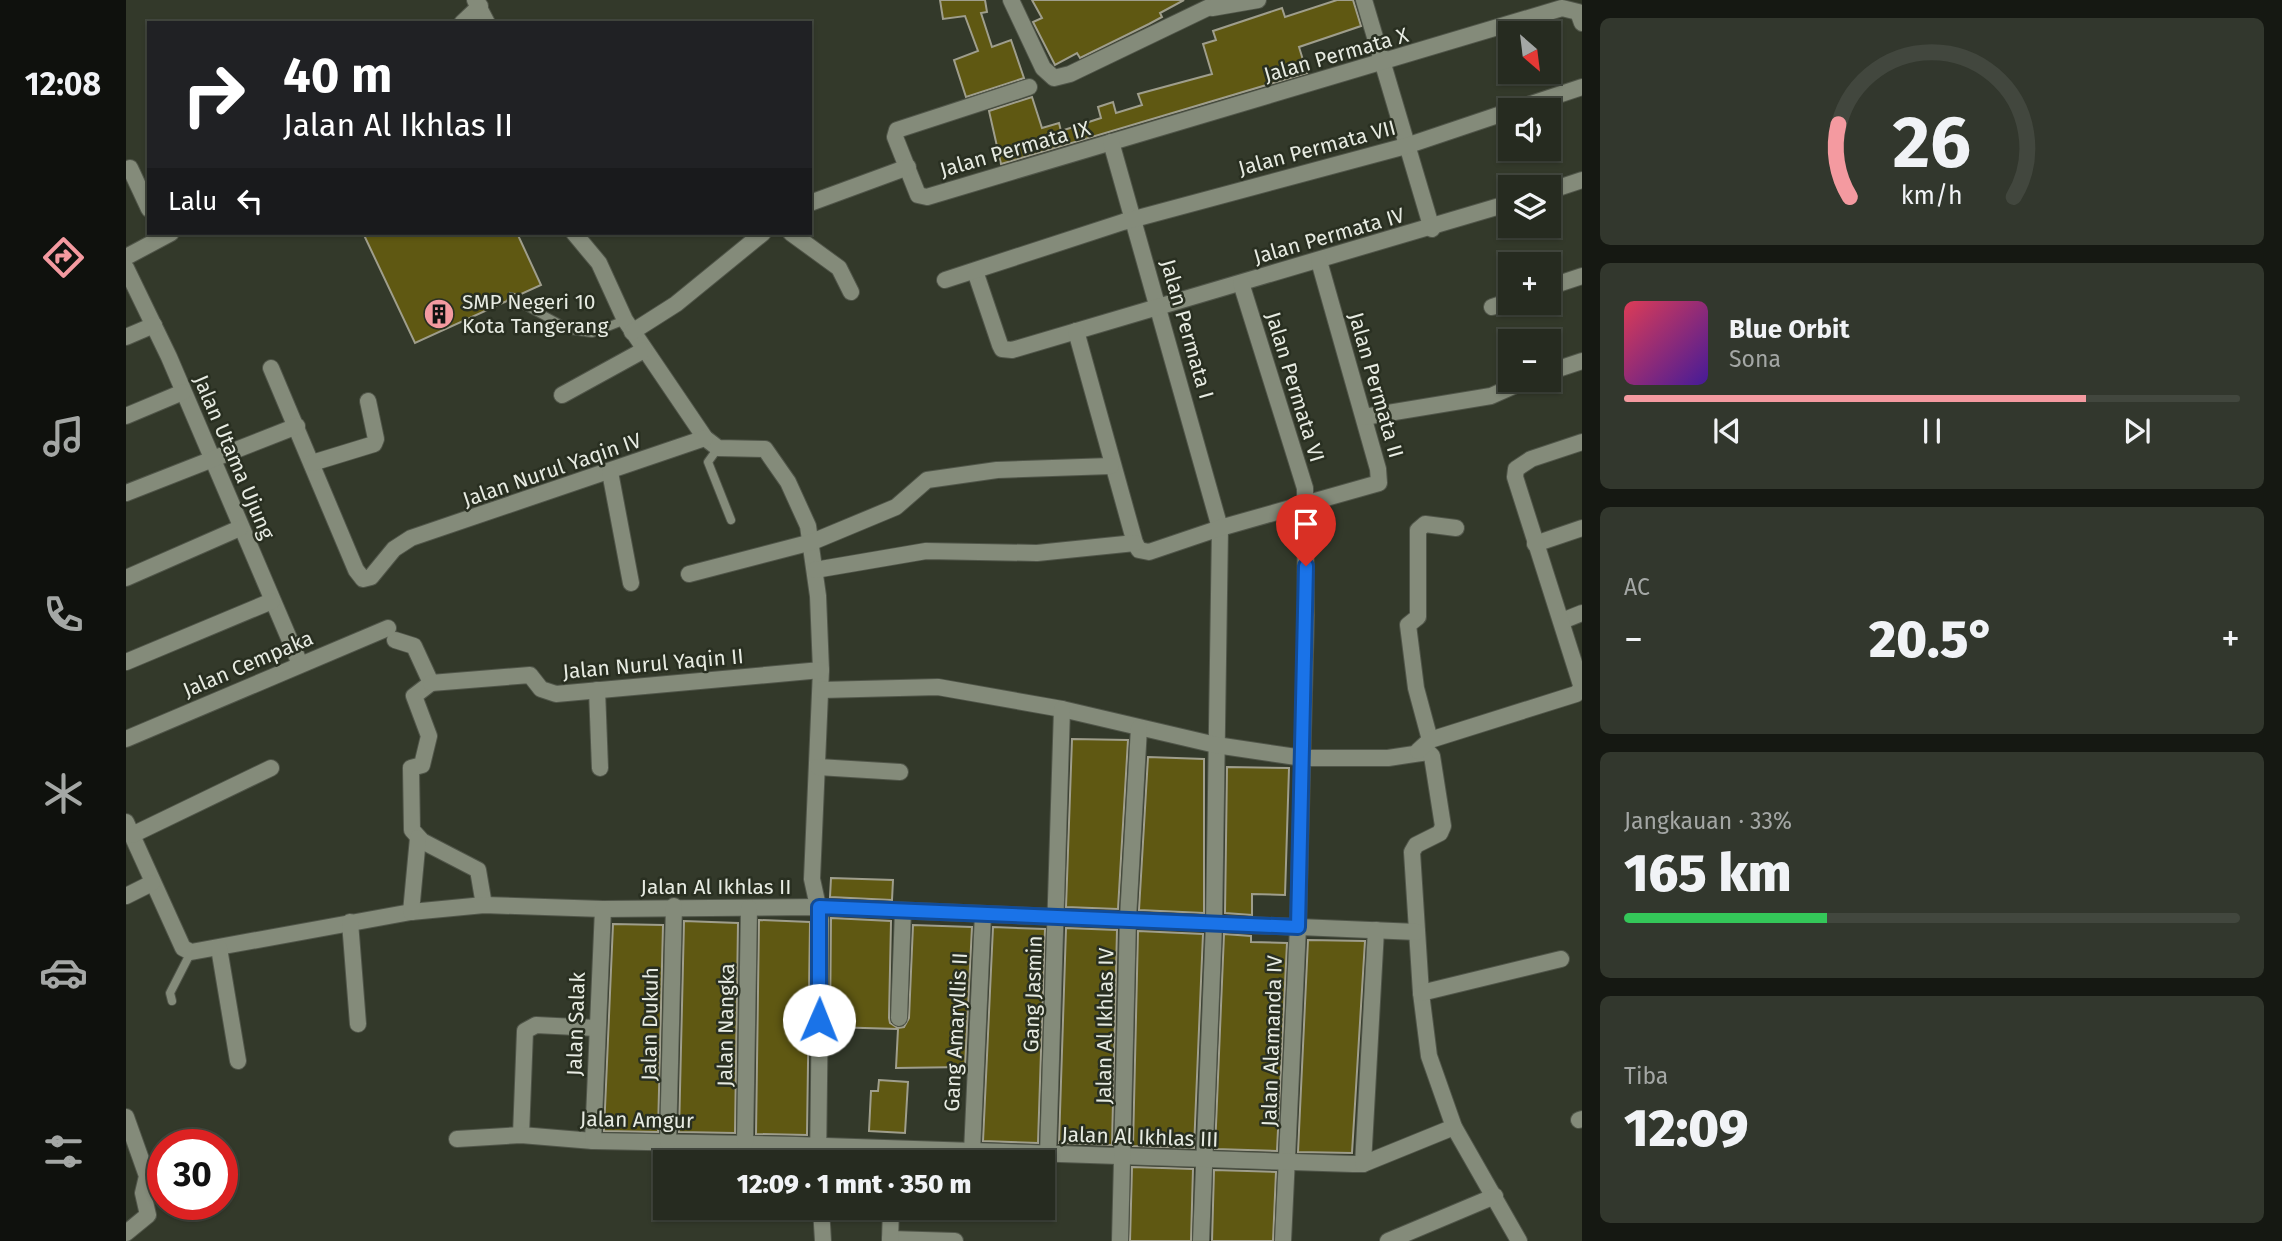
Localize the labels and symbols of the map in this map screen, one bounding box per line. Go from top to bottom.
north arrow [1498,21,1561,84]
street label: Jalan Permata X [1261,22,1412,88]
street label: Jalan Permata VII [1235,114,1399,182]
street label: Jalan Permata IX [937,115,1094,183]
street label: Jalan Permata IV [1251,202,1408,270]
street label: Jalan Permata I [1155,256,1219,402]
place label: SMP Negeri 10 Kota Tangerang [462,289,608,339]
building icon: SMP Negeri 10 Kota Tangerang [422,297,456,331]
street label: Jalan Permata VI [1260,309,1330,465]
street label: Jalan Permata II [1343,309,1409,461]
street label: Jalan Utama Ujung [188,371,280,543]
street label: Jalan Nurul Yaqin IV [459,427,645,513]
pin [1276,494,1336,566]
street label: Jalan Cempaka [179,625,317,703]
street label: Jalan Nurul Yaqin II [561,643,745,685]
street label: Jalan Al Ikhlas II [641,874,792,900]
street label: Gang Jasmin [1018,935,1048,1053]
street label: Jalan Al Ikhlas IV [1091,947,1119,1104]
street label: Gang Amaryllis II [939,952,973,1112]
street label: Jalan Alamanda IV [1256,954,1288,1127]
street label: Jalan Nangka [712,963,740,1087]
street label: Jalan Dukuh [636,967,664,1081]
street label: Jalan Salak [561,971,591,1076]
position arrow [782,983,856,1057]
street label: Jalan Amgur [580,1106,694,1134]
street label: Jalan Al Ikhlas III [1061,1121,1219,1153]
speed limit sign: 30 [147,1129,238,1220]

